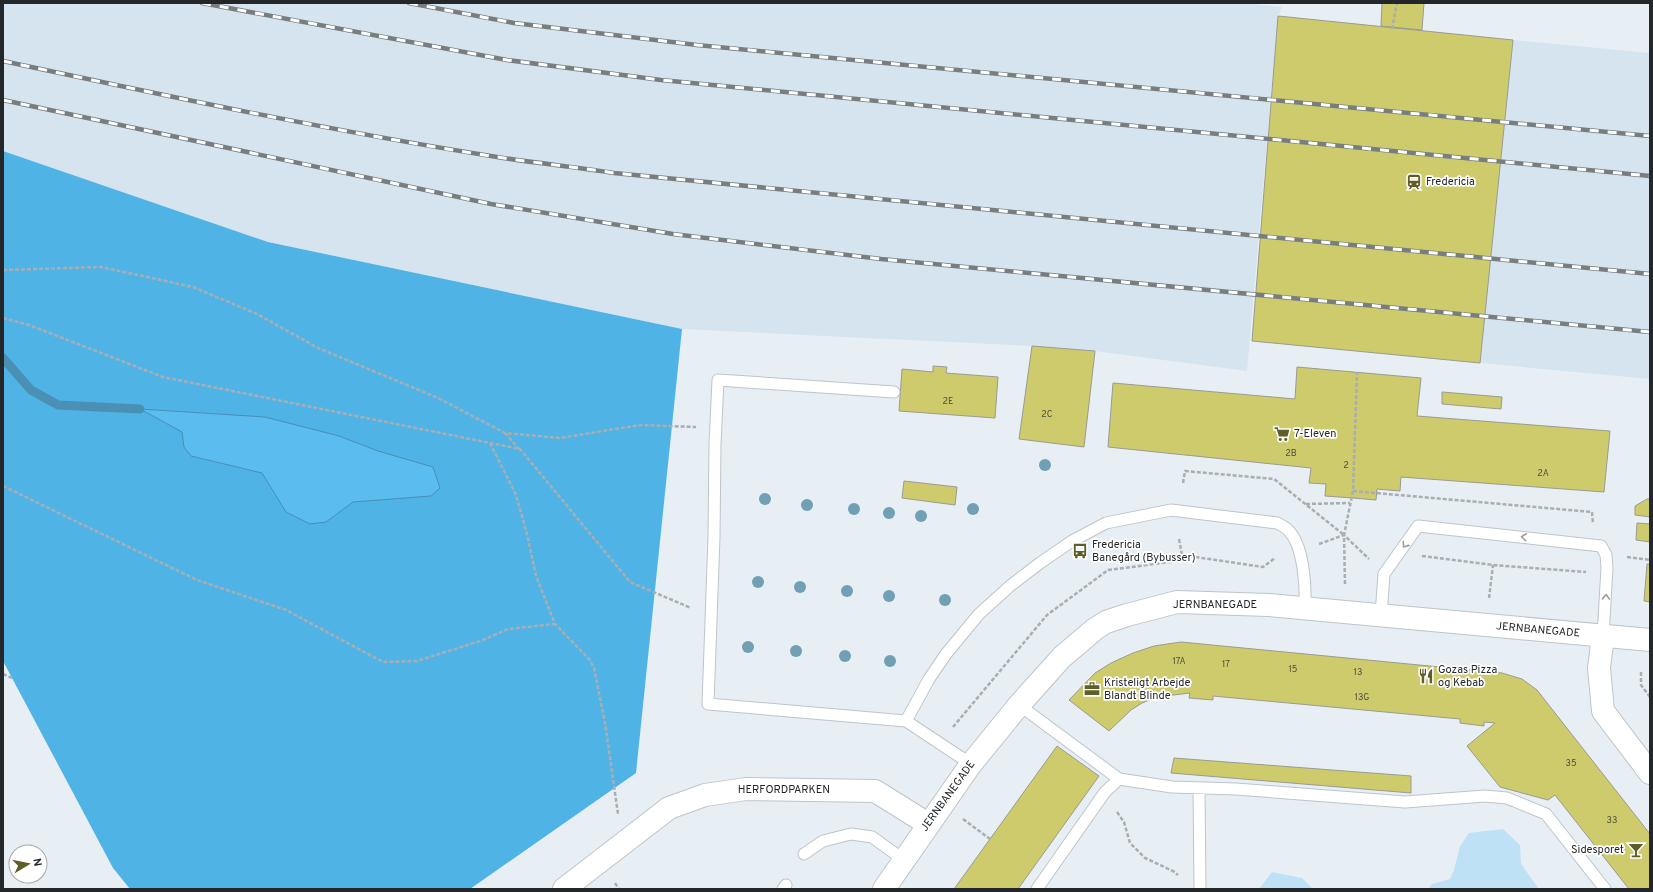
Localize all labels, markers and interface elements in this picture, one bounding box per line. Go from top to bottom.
station icon: Fredericia [1405,173,1423,191]
place label: Fredericia [1426,175,1475,189]
house number: 2E [943,396,953,407]
house number: 2C [1041,409,1053,420]
supermarket icon: 7-Eleven [1273,425,1291,443]
place label: 7-Eleven [1294,427,1336,441]
house number: 2B [1285,448,1297,459]
house number: 2 [1343,460,1349,471]
house number: 2A [1537,468,1549,479]
one-way arrow [1521,533,1527,542]
place label: Fredericia Banegård (Bybusser) [1092,538,1196,565]
one-way arrow [1402,541,1410,548]
bus stop icon: Fredericia Banegård (Bybusser) [1071,542,1089,560]
one-way arrow [1602,594,1610,600]
street label: JERNBANEGADE [1173,598,1257,612]
street label: JERNBANEGADE [1495,619,1581,641]
house number: 17A [1172,656,1186,667]
house number: 17 [1222,659,1230,670]
place label: Gozas Pizza og Kebab [1438,663,1498,690]
house number: 15 [1289,664,1297,675]
house number: 13 [1354,667,1362,678]
restaurant icon: Gozas Pizza og Kebab [1417,667,1435,685]
place label: Kristeligt Arbejde Blandt Blinde [1104,676,1190,703]
office icon: Kristeligt Arbejde Blandt Blinde [1083,680,1101,698]
house number: 13G [1355,692,1369,703]
street label: JERNBANEGADE [918,758,978,834]
house number: 35 [1565,758,1577,769]
street label: HERFORDPARKEN [738,783,830,797]
house number: 33 [1607,815,1617,826]
bar icon: Sidesporet [1627,841,1645,859]
place label: Sidesporet [1571,843,1624,857]
north arrow [8,844,48,884]
text: N [29,857,44,868]

